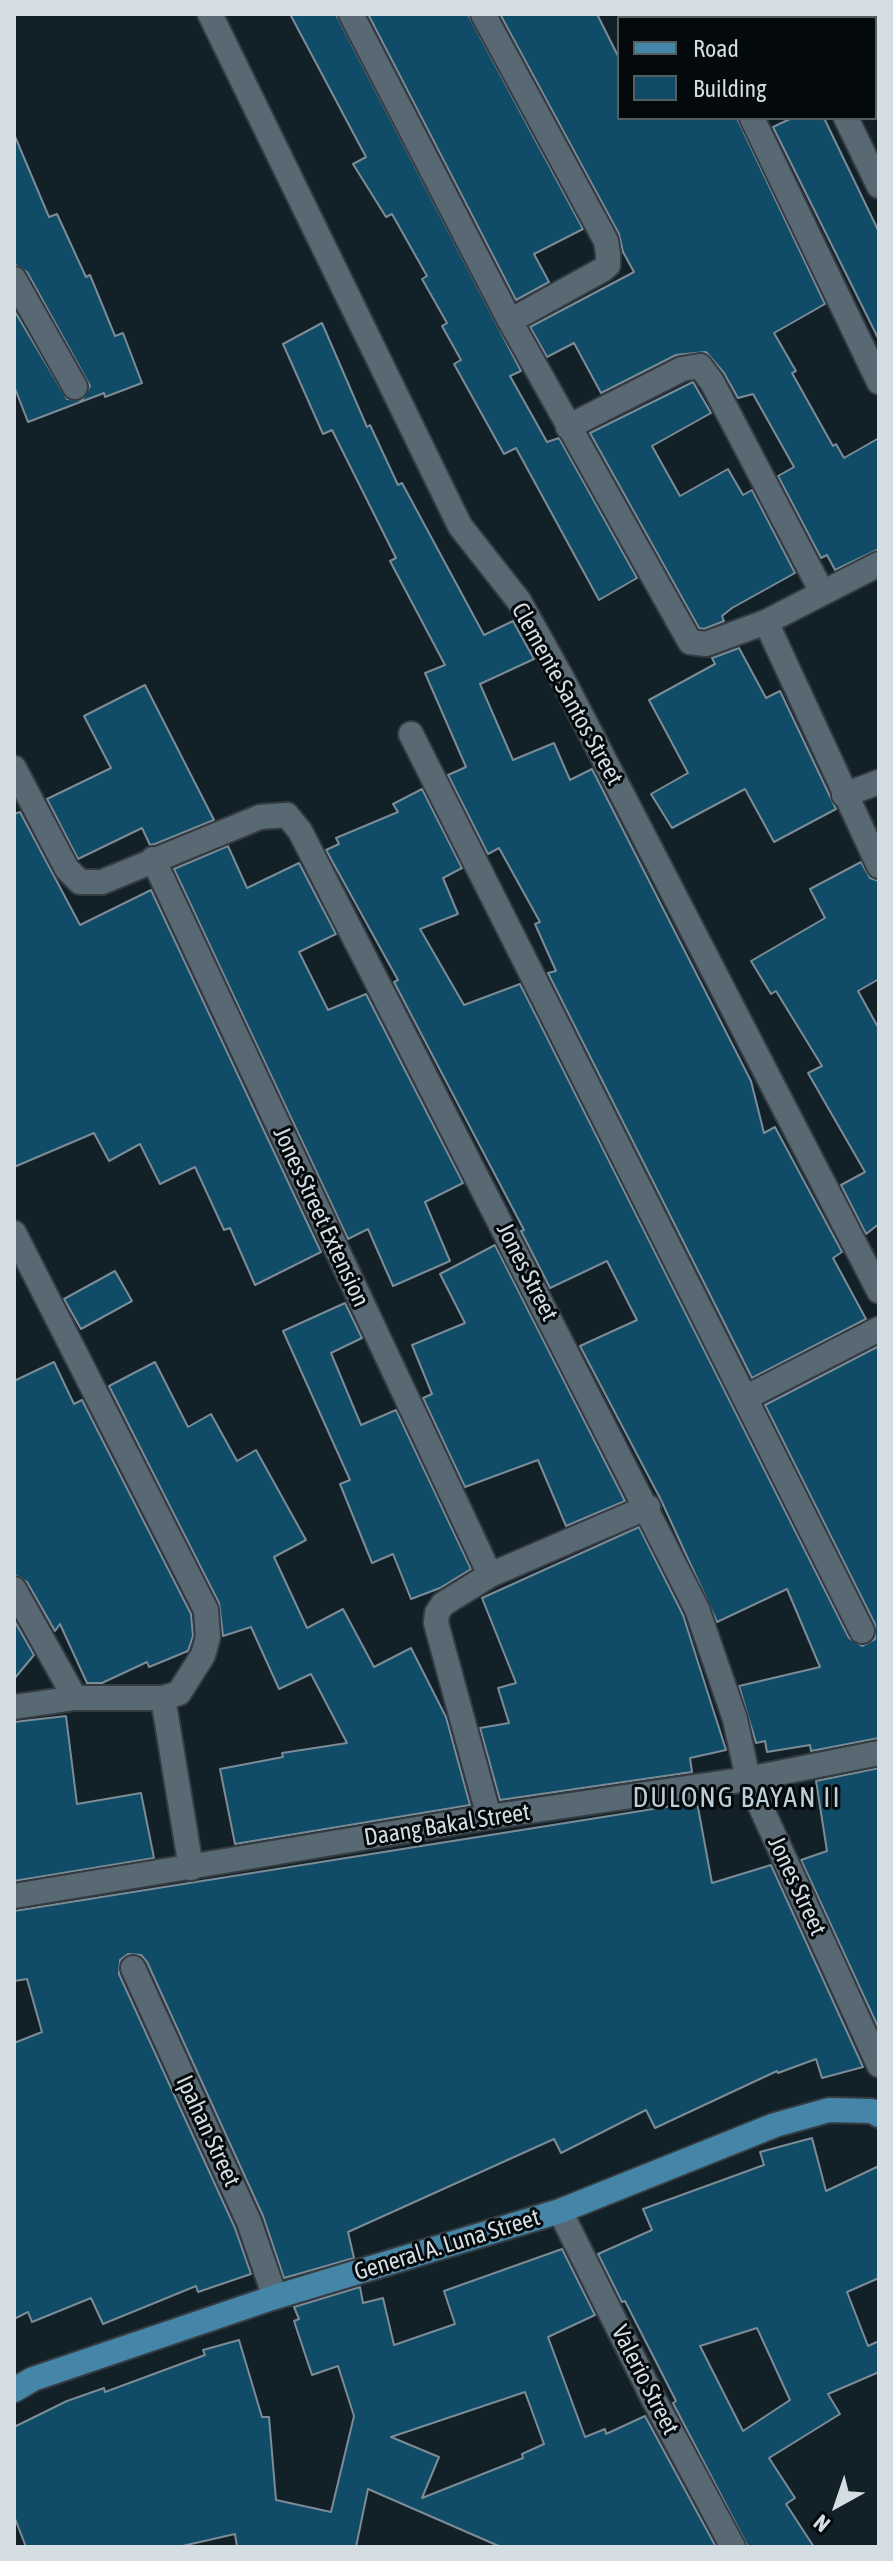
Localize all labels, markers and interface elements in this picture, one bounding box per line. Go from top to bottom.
legend [617,16,877,120]
text: Road [693,35,739,62]
text: Building [693,75,766,102]
street label: Clemente Santos Street [505,598,629,790]
street label: Jones Street Extension [267,1122,375,1312]
street label: Jones Street [490,1218,564,1326]
district label: DULONG BAYAN II [632,1781,842,1815]
street label: Daang Bakal Street [362,1798,532,1852]
street label: Jones Street [762,1832,832,1940]
street label: Ipahan Street [170,2071,246,2191]
street label: General A. Luna Street [351,2203,543,2287]
street label: Valerio Street [605,2320,685,2440]
north arrow [797,2465,877,2545]
text: N [808,2509,835,2538]

